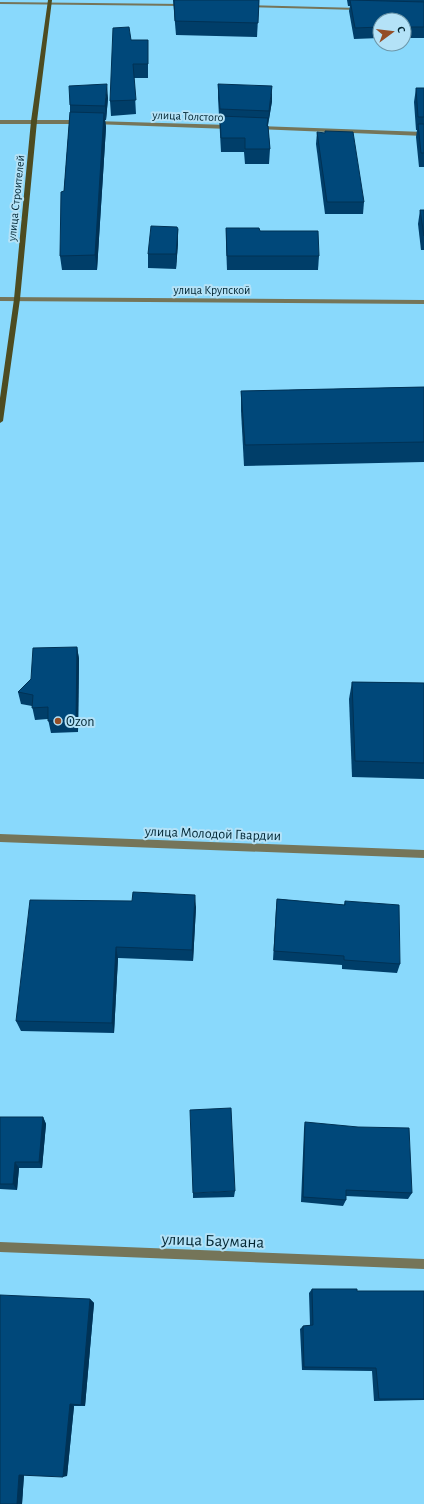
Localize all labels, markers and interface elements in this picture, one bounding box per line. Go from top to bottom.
north arrow [372,12,412,52]
text: С [395,25,407,34]
street label: улица Толстого [151,109,224,124]
street label: улица Строителей [5,154,27,243]
street label: улица Крупской [173,284,250,297]
place label: Ozon [66,715,94,729]
marker: Ozon [53,716,63,726]
street label: улица Молодой Гвардии [144,825,281,843]
street label: улица Баумана [160,1230,265,1252]

